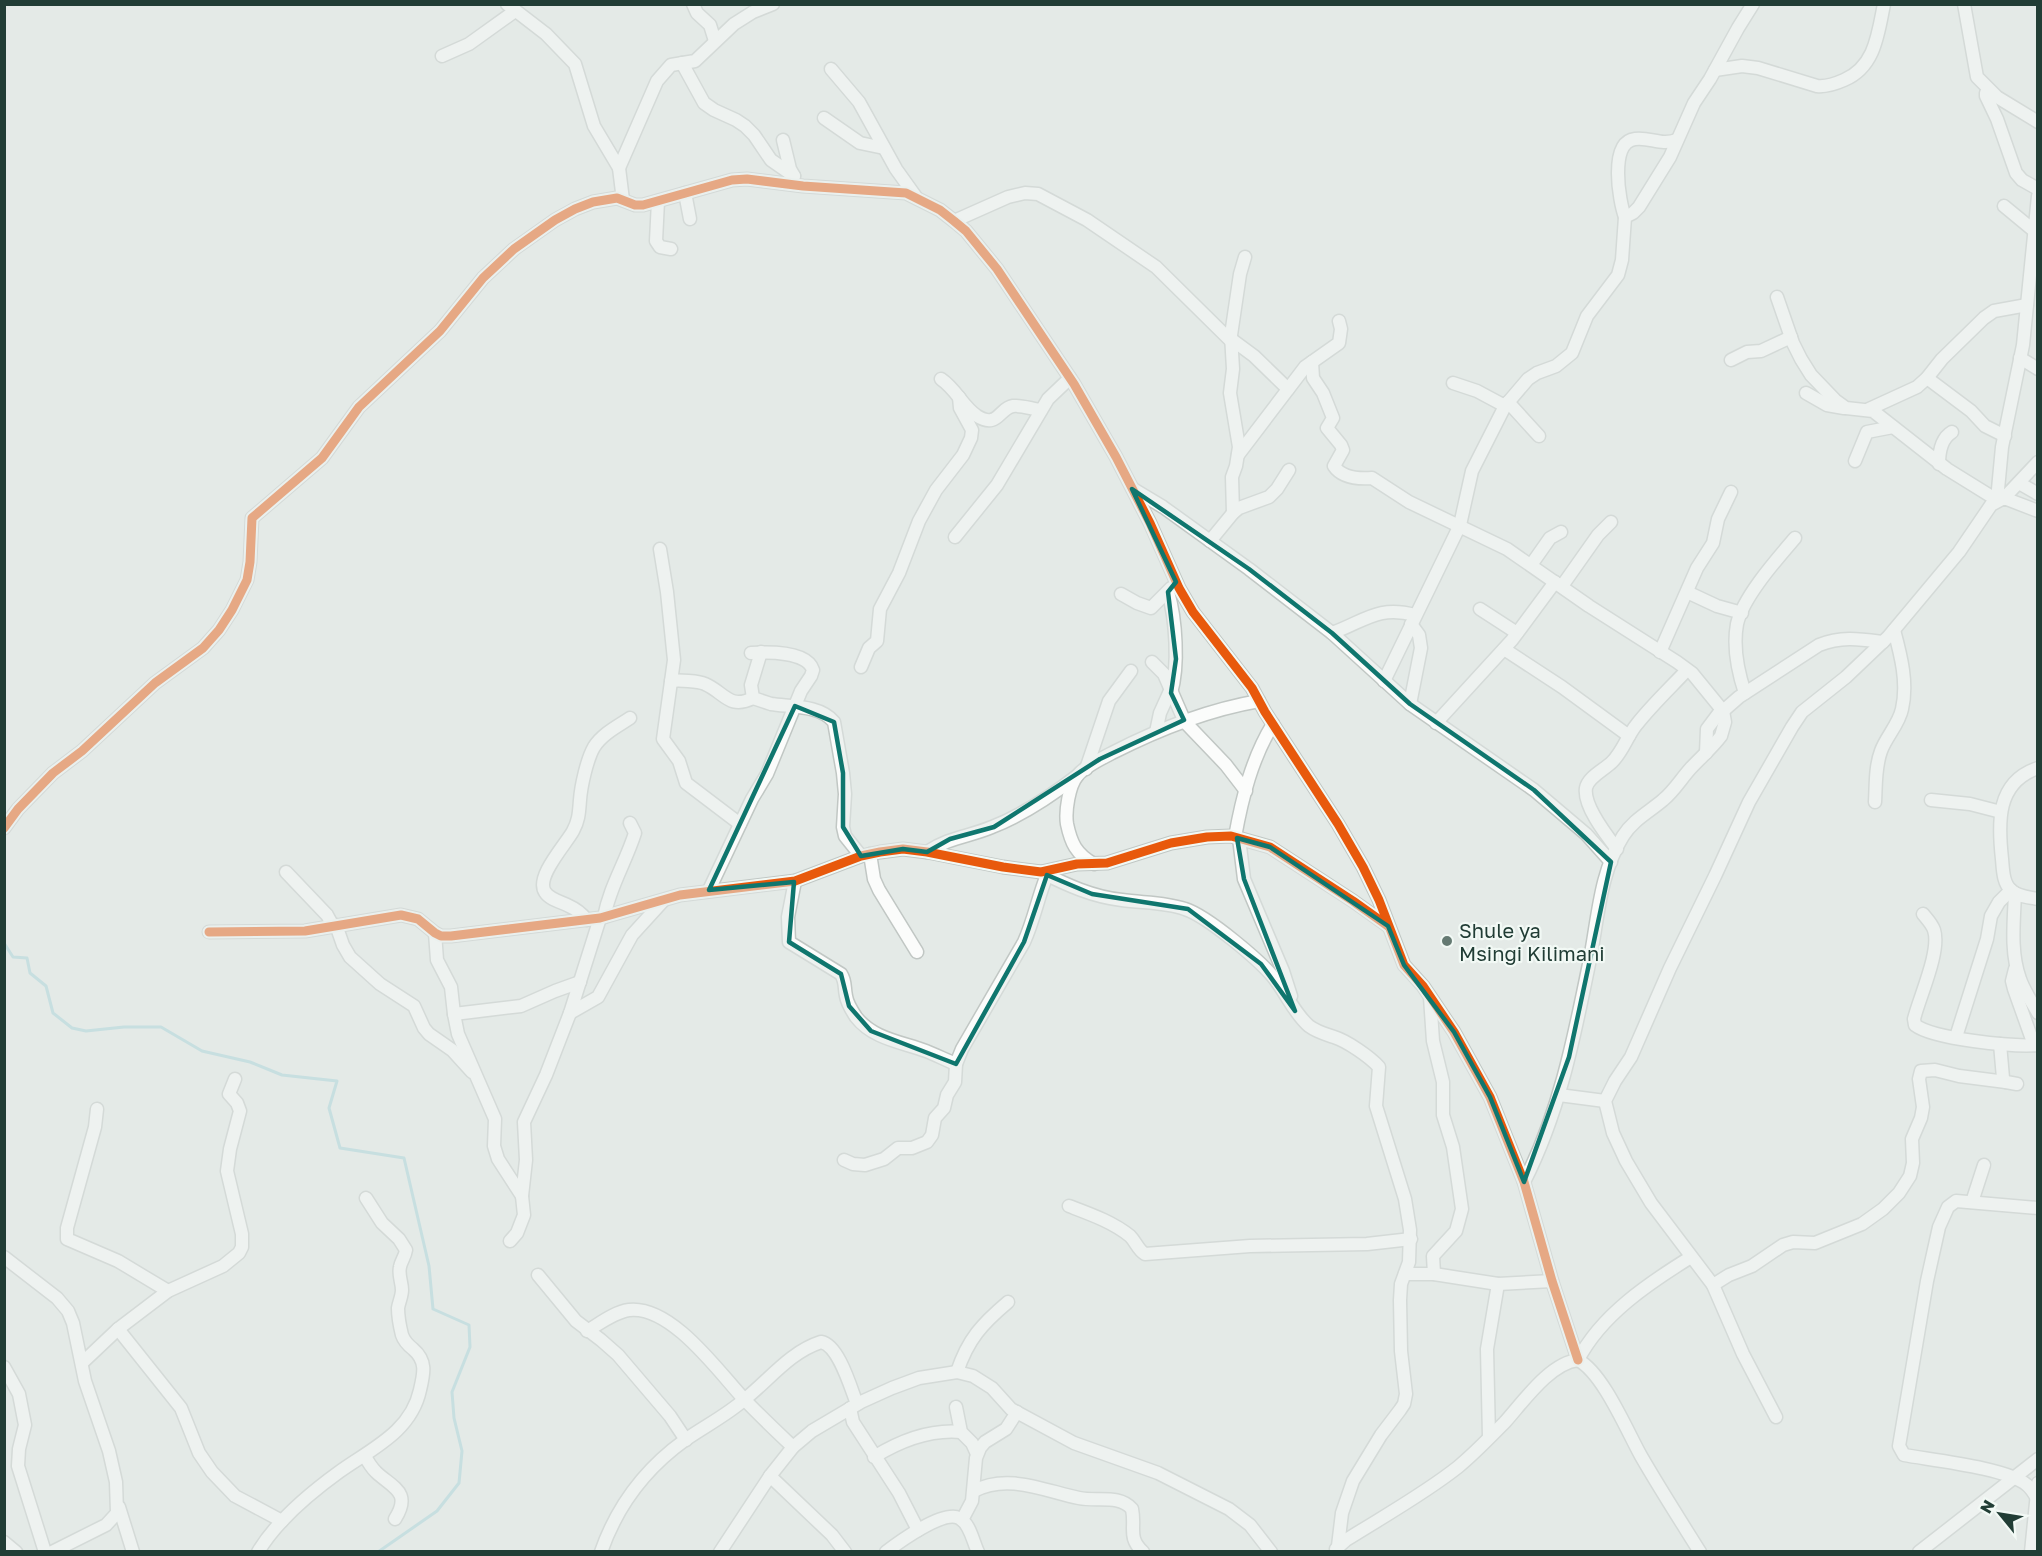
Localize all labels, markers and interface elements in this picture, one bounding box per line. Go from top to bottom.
place label: Shule ya Msingi Kilimani [1459,918,1605,965]
marker: Shule ya Msingi Kilimani [1440,934,1454,948]
north arrow [1970,1484,2030,1544]
text: N [1975,1496,1999,1517]

